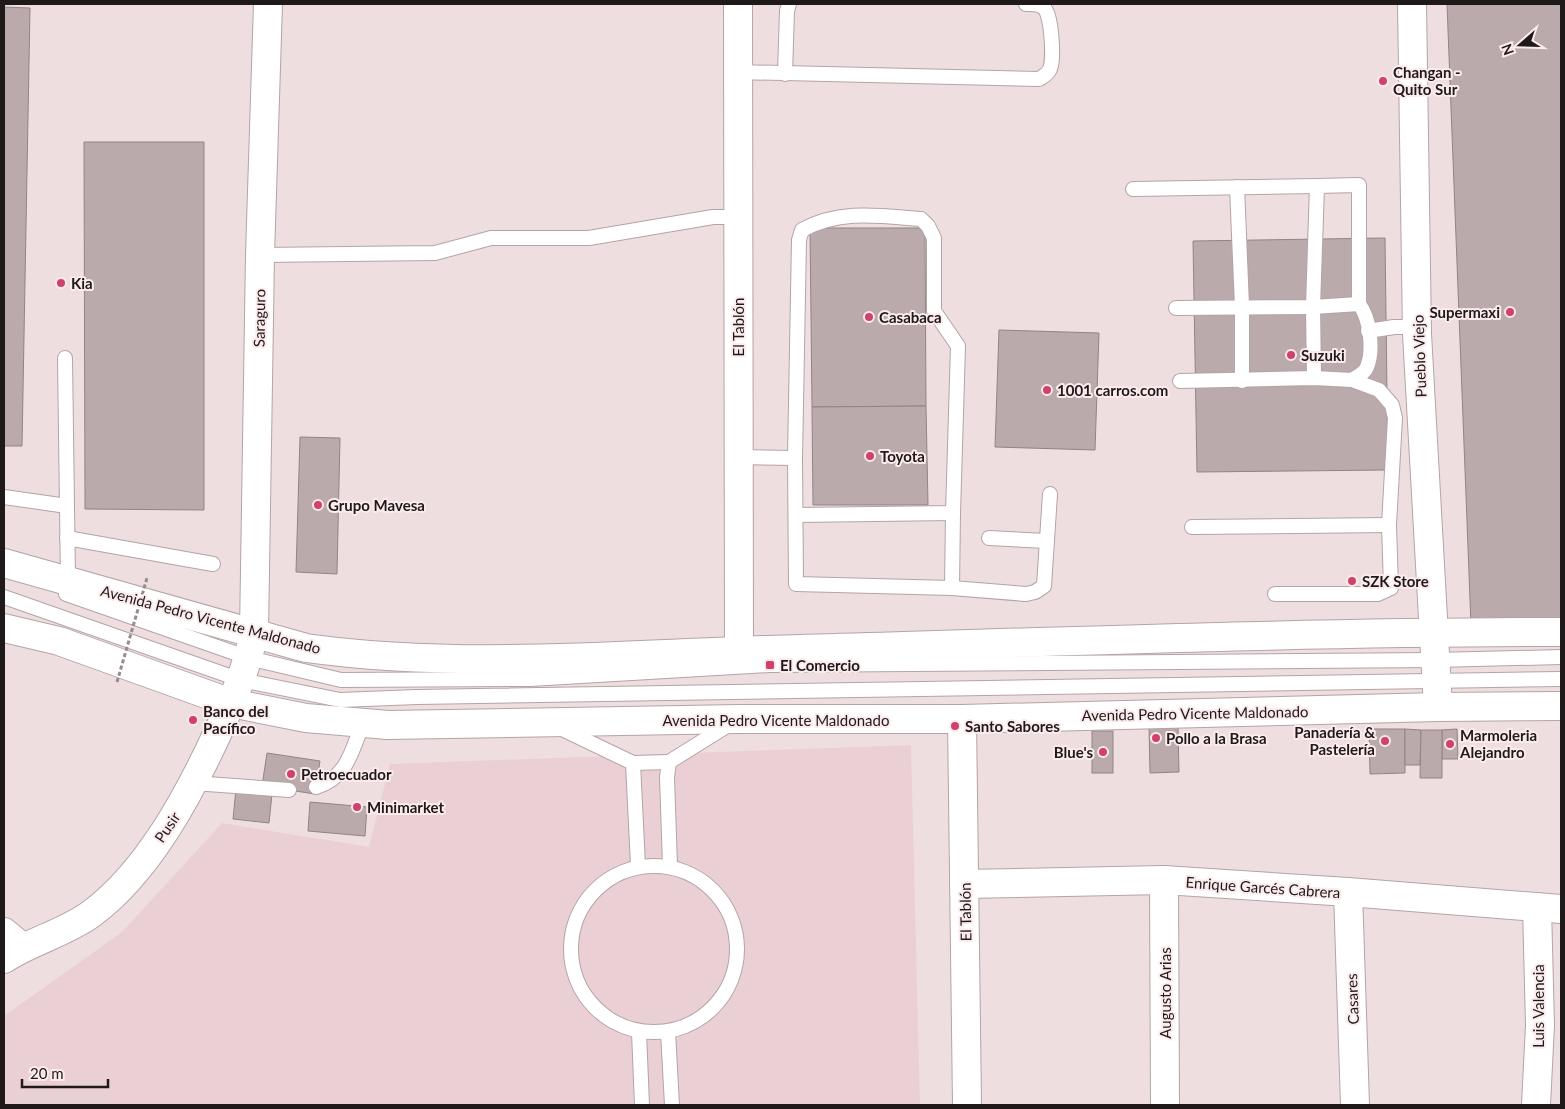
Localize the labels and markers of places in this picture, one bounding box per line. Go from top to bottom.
place label: Changan - Quito Sur [1393,63,1461,98]
marker: Changan - Quito Sur [1377,75,1389,87]
place label: Kia [71,274,93,292]
marker: Kia [55,277,67,289]
place label: Supermaxi [1430,303,1500,321]
marker: Supermaxi [1504,306,1516,318]
place label: Casabaca [879,308,942,326]
marker: Casabaca [863,311,875,323]
place label: Suzuki [1301,346,1345,364]
marker: Suzuki [1285,349,1297,361]
place label: 1001 carros.com [1057,381,1168,399]
marker: 1001 carros.com [1041,384,1053,396]
place label: Toyota [880,447,925,465]
marker: Toyota [864,450,876,462]
place label: Grupo Mavesa [328,496,425,514]
marker: Grupo Mavesa [312,499,324,511]
place label: SZK Store [1362,572,1429,590]
marker: SZK Store [1346,575,1358,587]
place label: El Comercio [780,656,860,674]
marker: El Comercio [764,659,776,671]
place label: Banco del Pacífico [203,702,268,737]
marker: Banco del Pacífico [187,714,199,726]
place label: Santo Sabores [965,717,1060,735]
marker: Santo Sabores [949,720,961,732]
place label: Panadería & Pastelería [1294,723,1375,758]
place label: Marmoleria Alejandro [1459,726,1537,761]
place label: Pollo a la Brasa [1166,729,1267,747]
marker: Pollo a la Brasa [1150,732,1162,744]
marker: Panadería & Pastelería [1379,735,1391,747]
marker: Marmoleria Alejandro [1444,738,1456,750]
place label: Blue's [1054,743,1093,761]
marker: Blue's [1097,746,1109,758]
place label: Petroecuador [301,765,392,783]
marker: Petroecuador [285,768,297,780]
place label: Minimarket [367,798,444,816]
marker: Minimarket [351,801,363,813]

